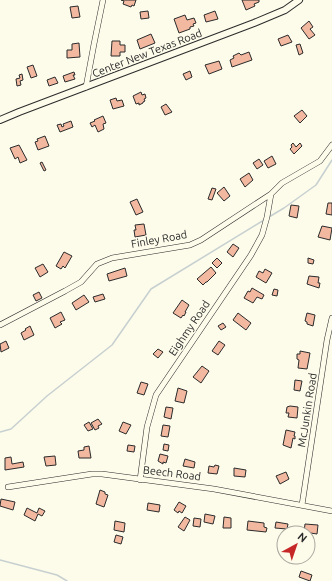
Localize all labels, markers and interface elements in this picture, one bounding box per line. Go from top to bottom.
street label: Center New Texas Road [90,27,204,79]
street label: Finley Road [130,228,188,250]
street label: Eighmy Road [166,298,212,358]
street label: McJunkin Road [295,372,319,448]
street label: Beech Road [142,463,202,483]
north arrow [276,525,316,565]
text: N [295,530,309,545]

